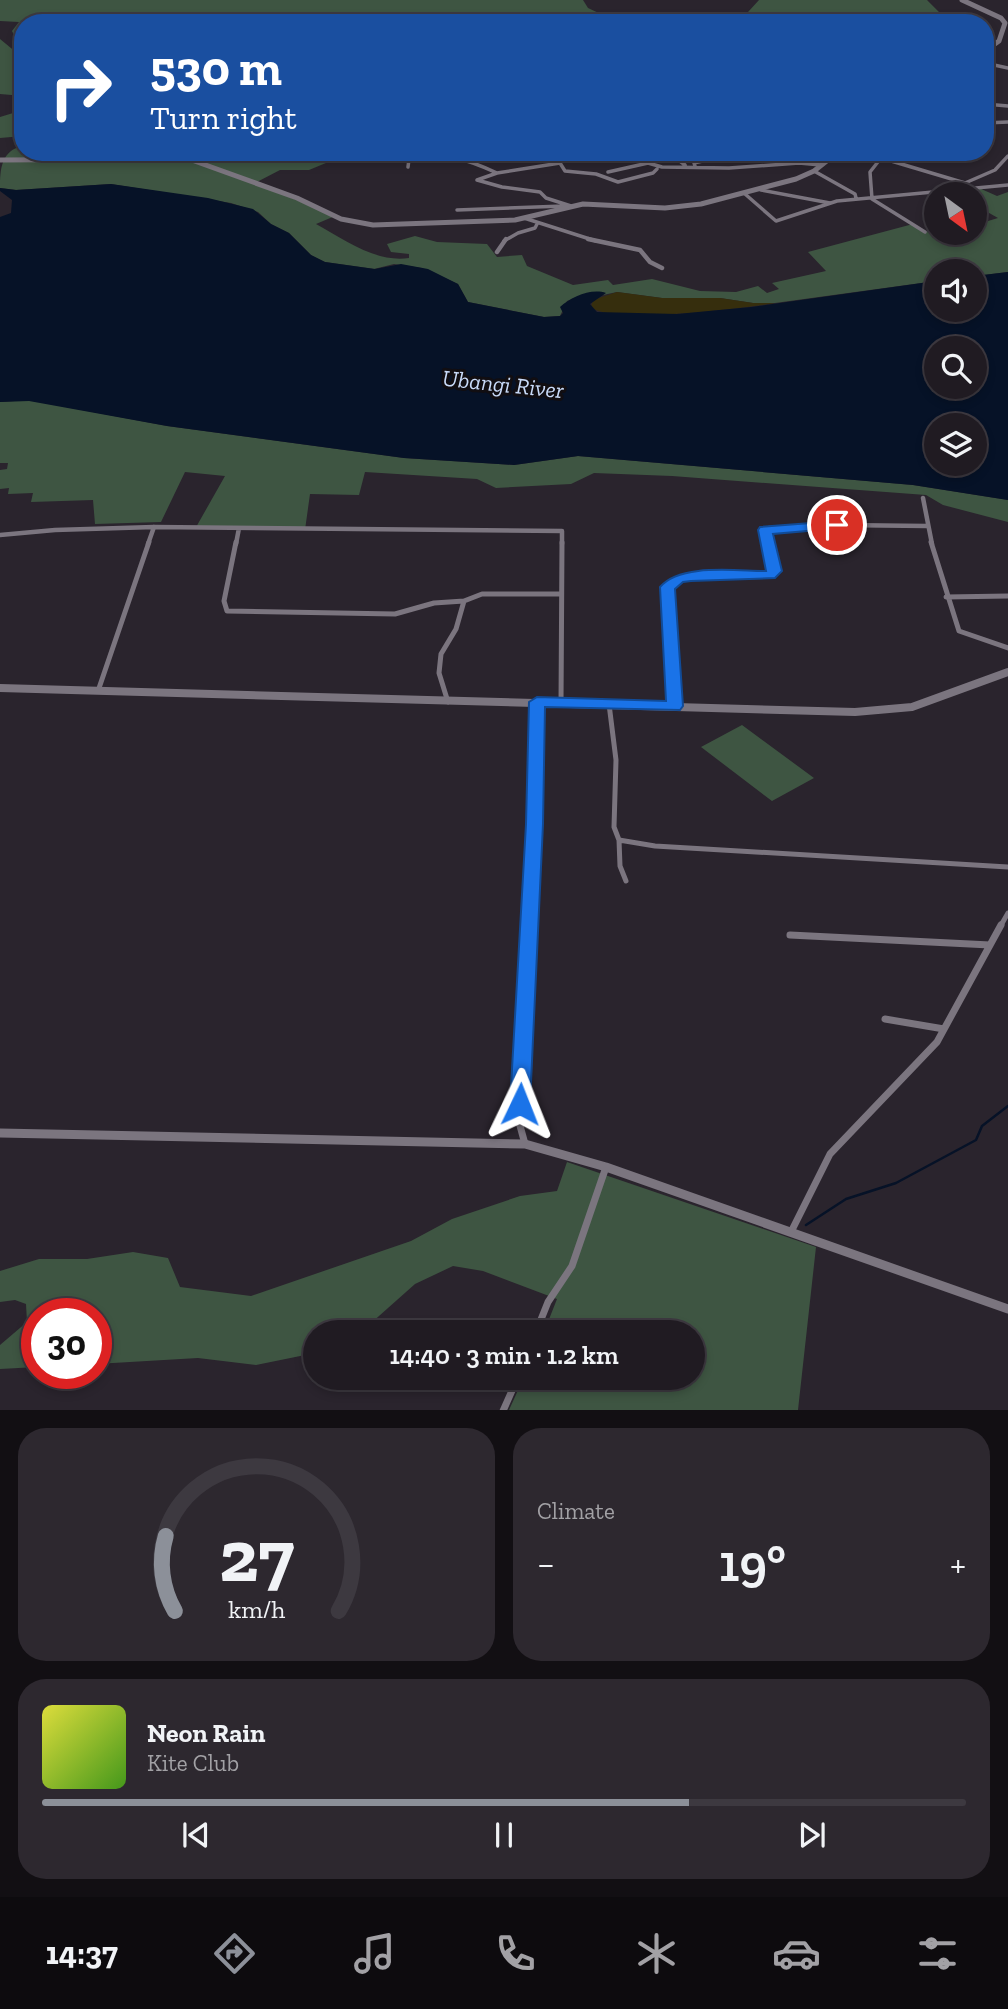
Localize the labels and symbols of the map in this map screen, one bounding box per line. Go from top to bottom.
north arrow [924,182,987,245]
water label: Ubangi River [441,364,565,404]
pin [807,495,867,555]
position arrow [483,1067,557,1141]
speed limit sign: 30 [21,1298,112,1389]

